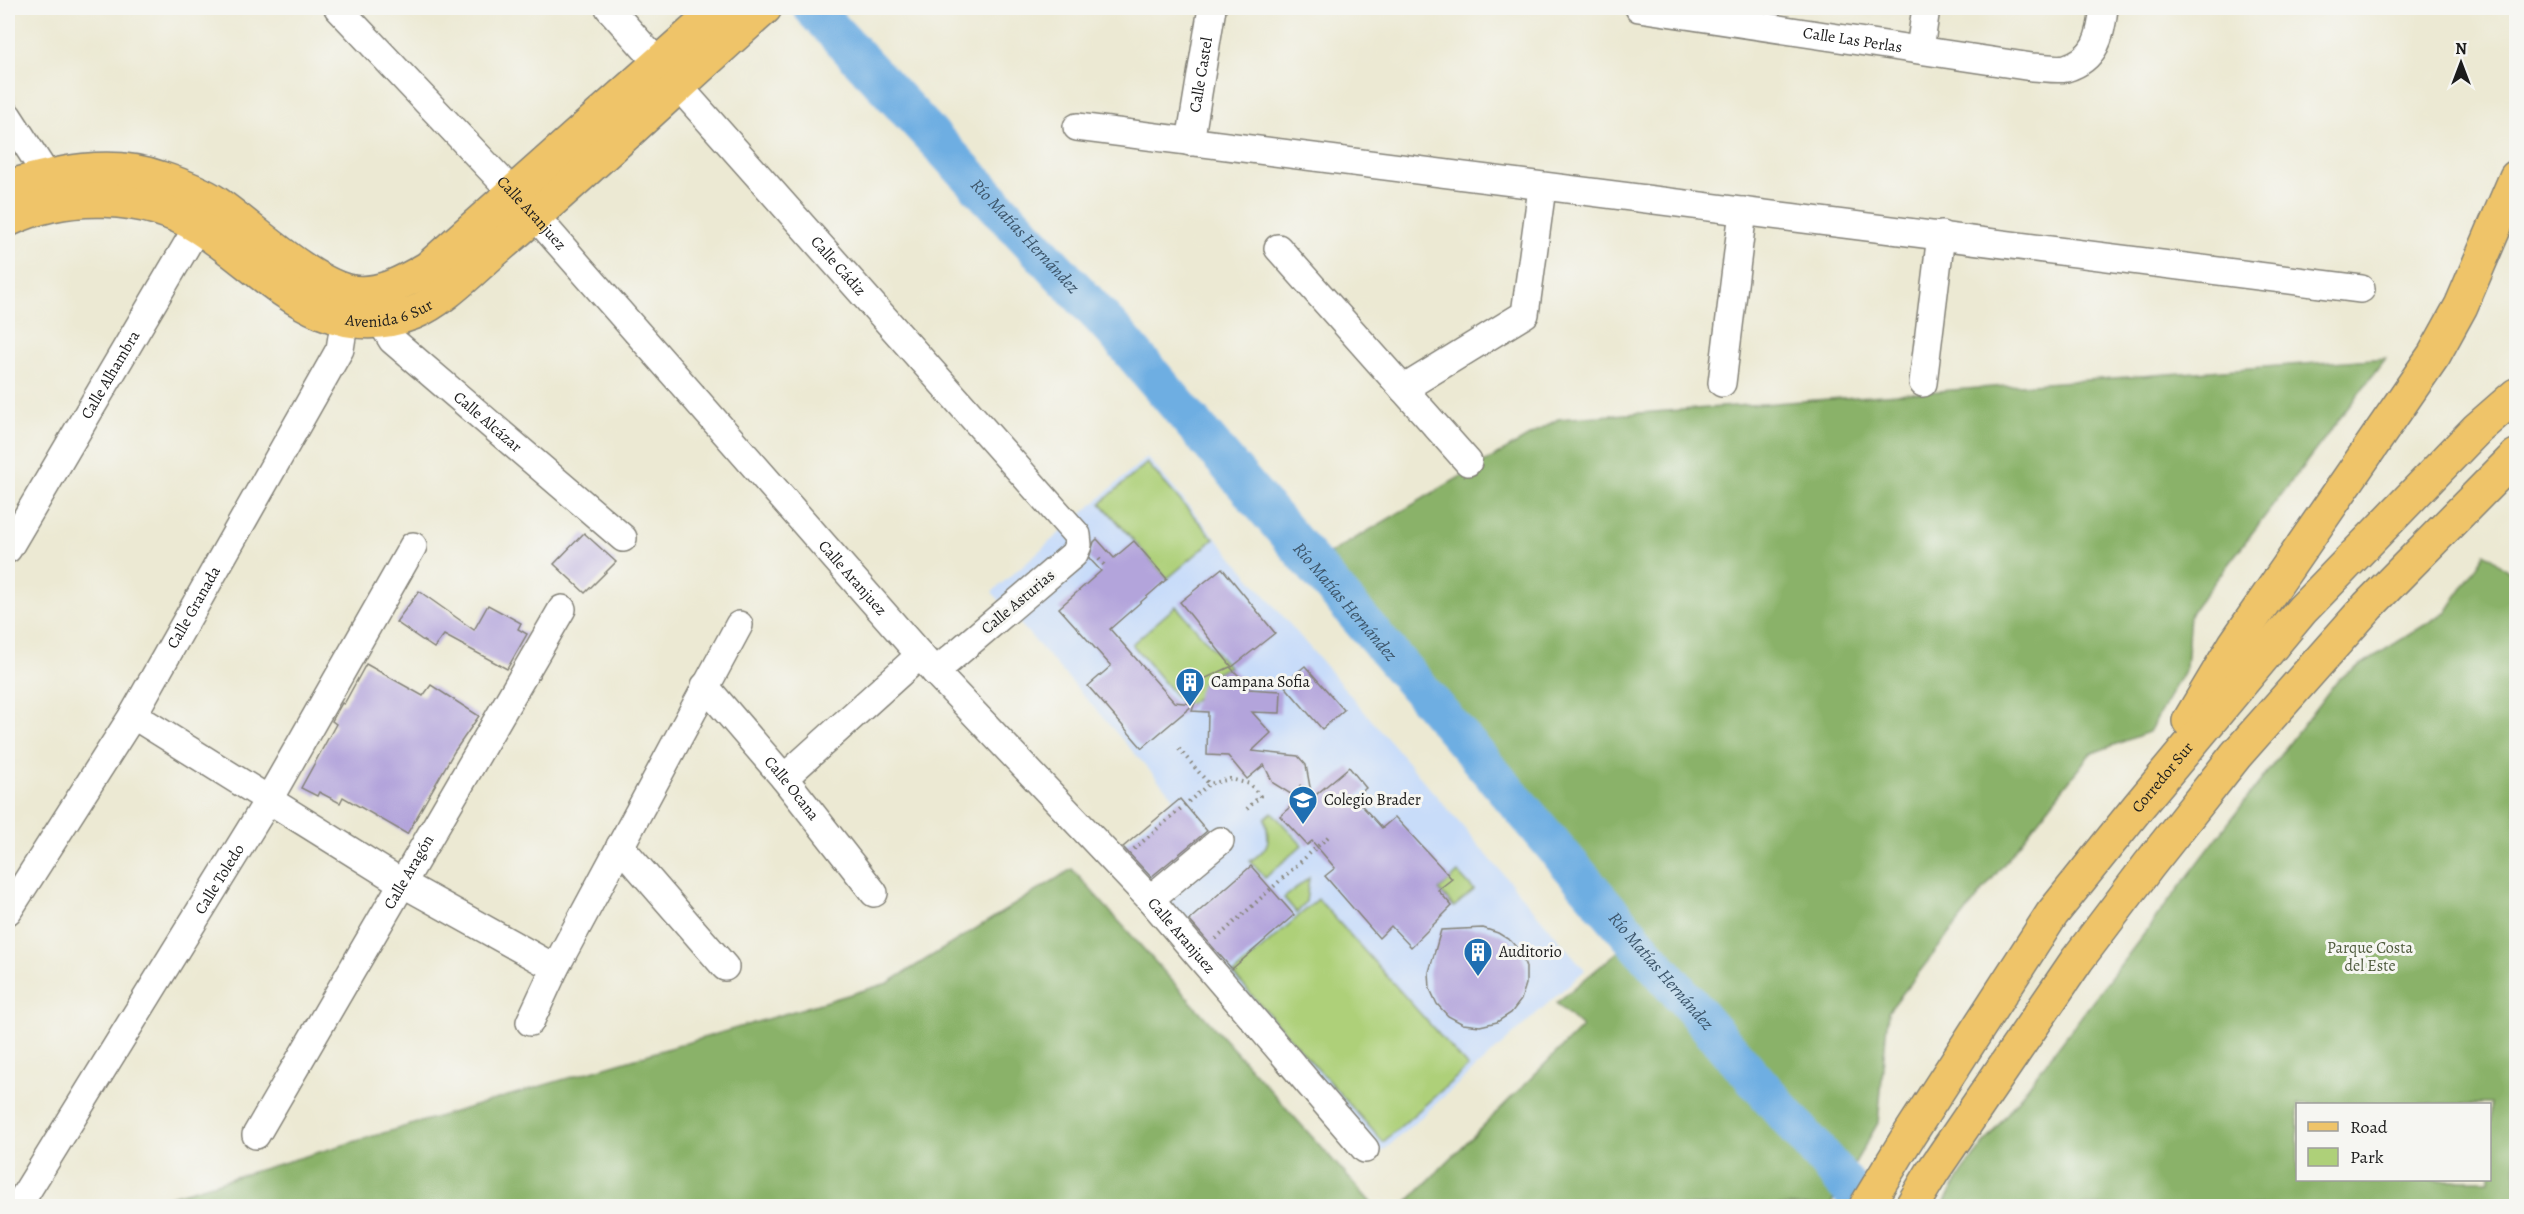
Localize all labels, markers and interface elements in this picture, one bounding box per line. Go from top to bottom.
street label: Calle Las Perlas [1801,22,1904,58]
north arrow [2431,33,2491,93]
street label: Calle Castel [1184,36,1218,114]
text: N [2455,38,2467,60]
street label: Calle Aranjuez [492,171,571,255]
water label: Río Matías Hernández [965,173,1085,299]
street label: Calle Cádiz [805,231,871,301]
street label: Avenida 6 Sur [343,294,437,333]
street label: Calle Alhambra [76,326,145,423]
street label: Calle Alcázar [449,386,526,458]
street label: Calle Aranjuez [813,535,892,621]
water label: Río Matías Hernández [1288,537,1403,667]
street label: Calle Granada [162,562,226,653]
street label: Calle Asturias [977,565,1059,639]
building icon: Campana Sofia [1174,666,1206,708]
place label: Campana Sofia [1211,671,1311,693]
street label: Corredor Sur [2127,737,2199,818]
street label: Calle Ocana [759,751,825,826]
school or university icon: Colegio Brader [1287,784,1319,826]
place label: Colegio Brader [1324,789,1421,811]
street label: Calle Aragón [379,831,439,914]
street label: Calle Toledo [189,840,250,919]
street label: Calle Aranjuez [1142,893,1221,978]
water label: Río Matías Hernández [1603,907,1719,1036]
building icon: Auditorio [1462,936,1494,978]
park label: Parque Costa del Este [2327,937,2414,977]
place label: Auditorio [1498,941,1562,963]
legend [2296,1103,2491,1181]
text: Road [2350,1115,2388,1139]
text: Park [2350,1145,2384,1169]

